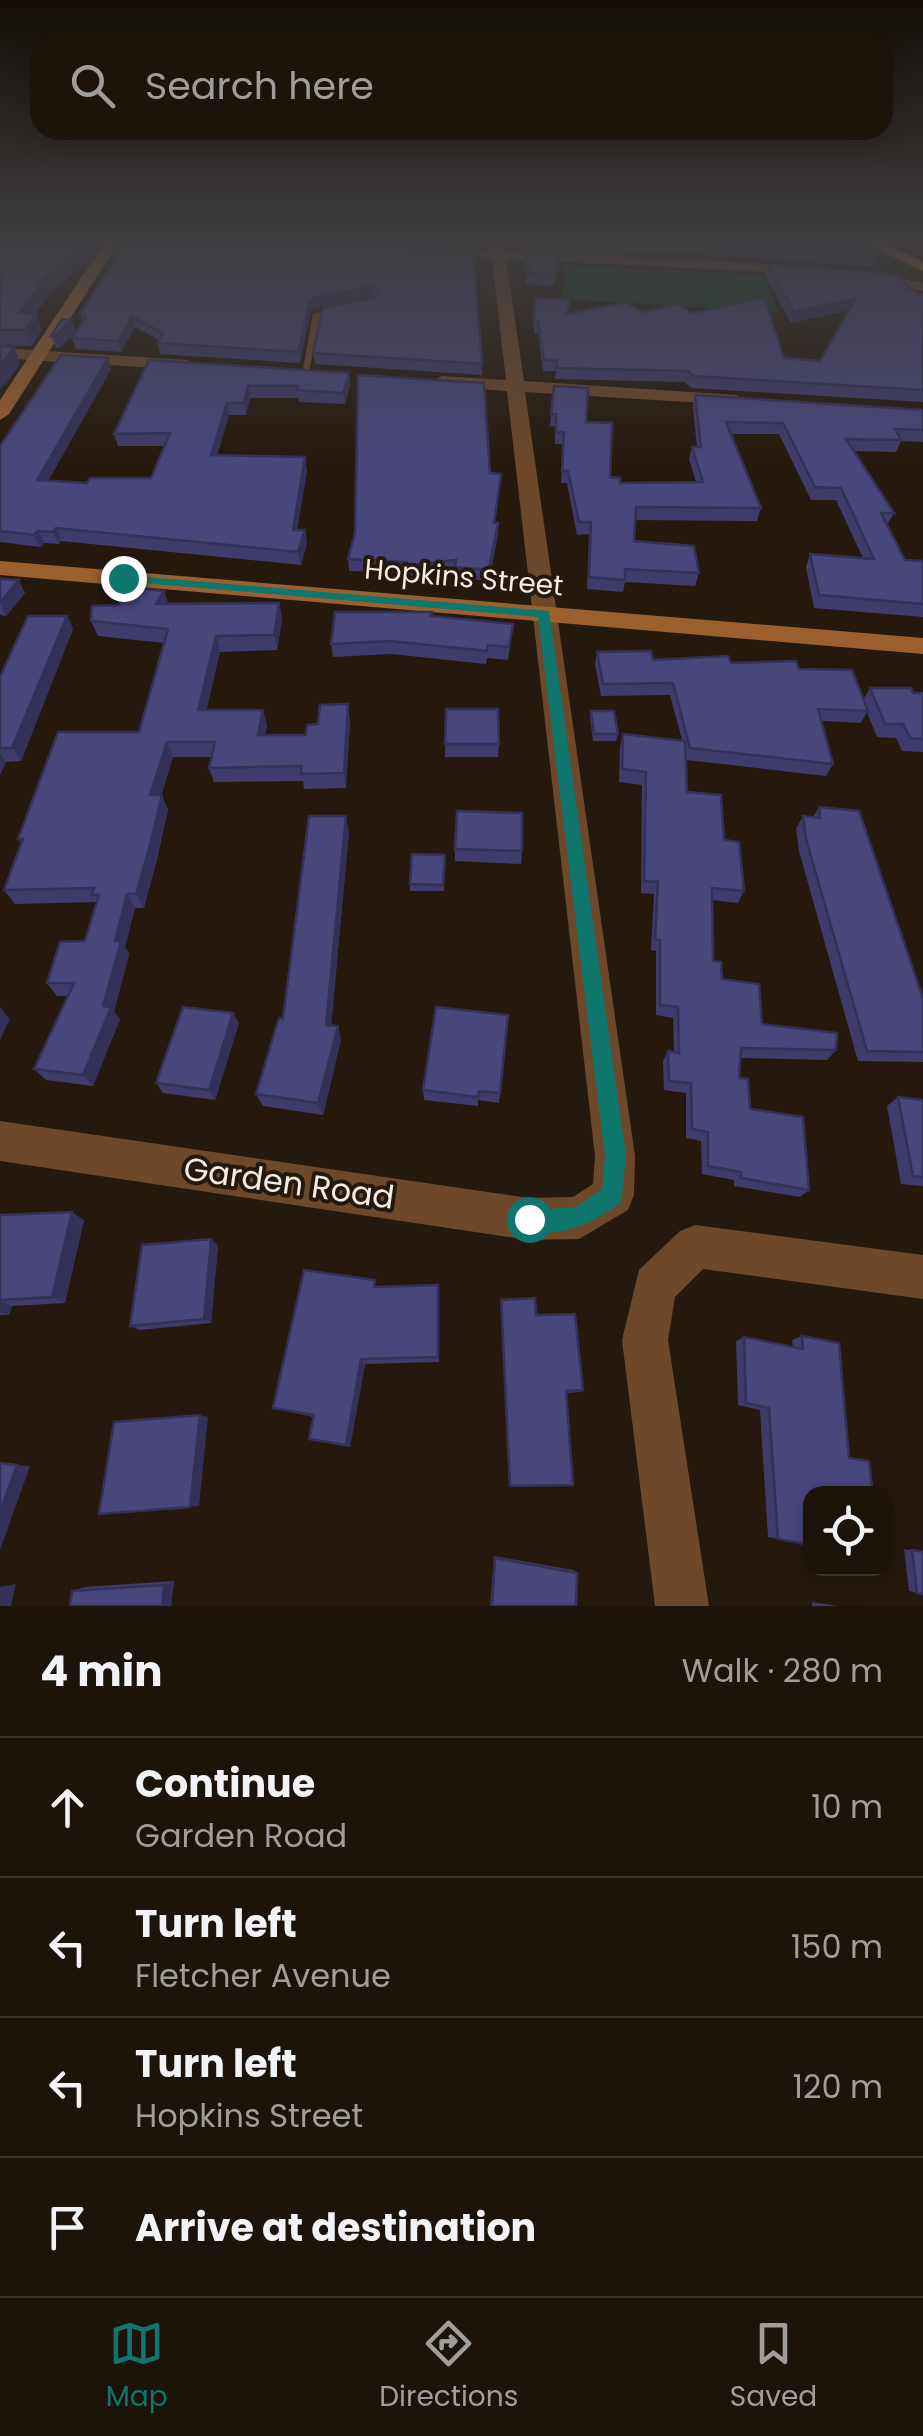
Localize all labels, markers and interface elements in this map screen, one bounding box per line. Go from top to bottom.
search box [30,30,893,140]
icon: search [65,58,120,113]
text: Search here [145,59,374,112]
street label: Hopkins Street [363,549,565,606]
route end [101,556,147,602]
street label: Garden Road [181,1145,397,1220]
route start [507,1197,553,1243]
map controls [803,1486,893,1576]
button: locate [803,1486,893,1576]
text: 4 min [40,1642,163,1701]
text: Walk · 280 m [682,1648,883,1693]
text: Continue [135,1757,315,1810]
icon: ahead [40,1780,95,1835]
text: 10 m [811,1784,883,1829]
text: Garden Road [135,1813,347,1858]
text: Turn left [135,1897,297,1950]
icon: left [40,1920,95,1975]
text: 150 m [791,1924,883,1969]
text: Fletcher Avenue [135,1953,391,1998]
text: Turn left [135,2037,297,2090]
icon: left [40,2060,95,2115]
text: 120 m [793,2064,883,2109]
text: Hopkins Street [135,2093,363,2138]
icon: arrive [40,2200,95,2255]
text: Arrive at destination [135,2201,536,2254]
tab: Map [106,2316,168,2418]
tab: Directions [379,2316,518,2418]
tab: Saved [730,2316,817,2418]

